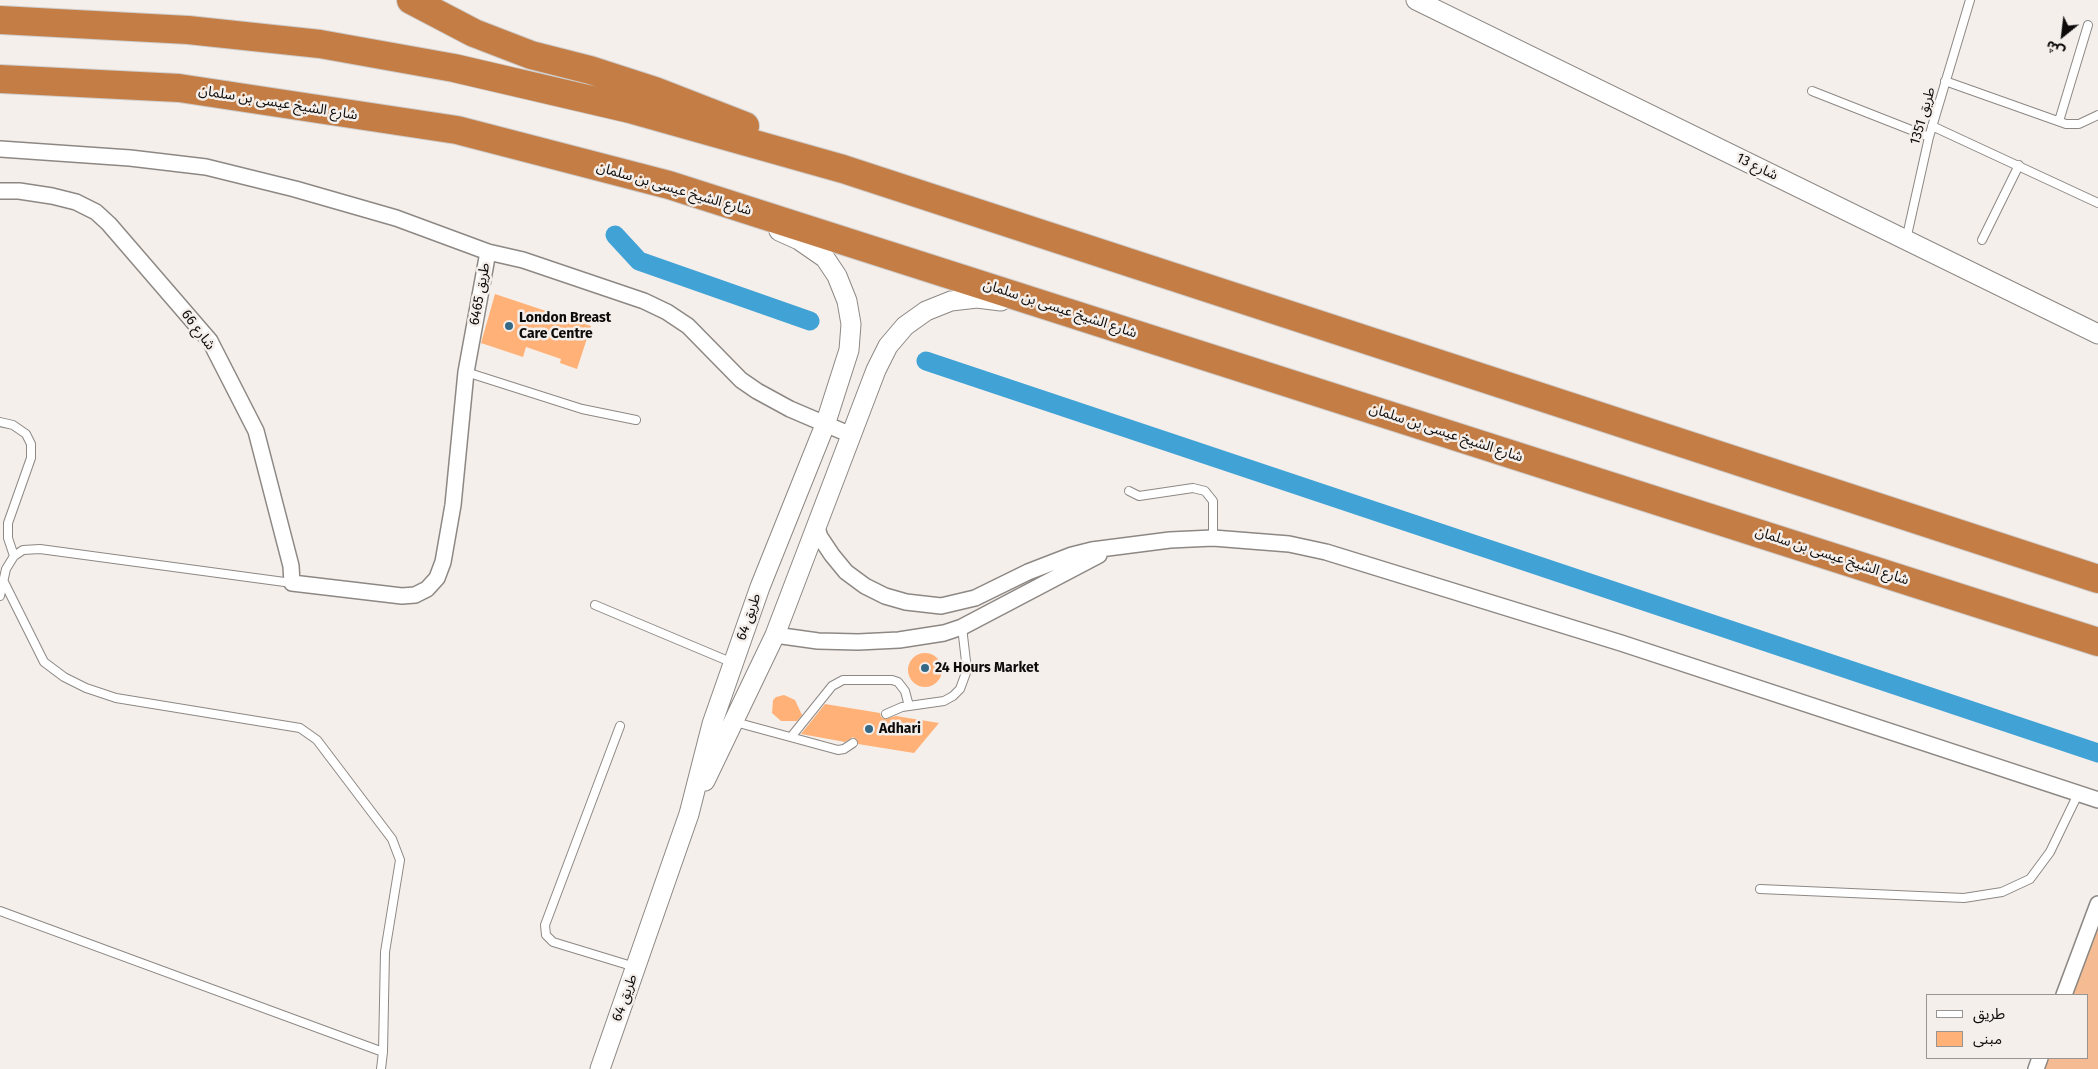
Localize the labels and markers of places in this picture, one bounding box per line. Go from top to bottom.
place label: London Breast Care Centre [519,310,611,342]
marker: London Breast Care Centre [503,320,515,332]
place label: 24 Hours Market [935,660,1039,676]
marker: 24 Hours Market [919,662,931,674]
place label: Adhari [879,721,921,737]
marker: Adhari [863,723,875,735]

